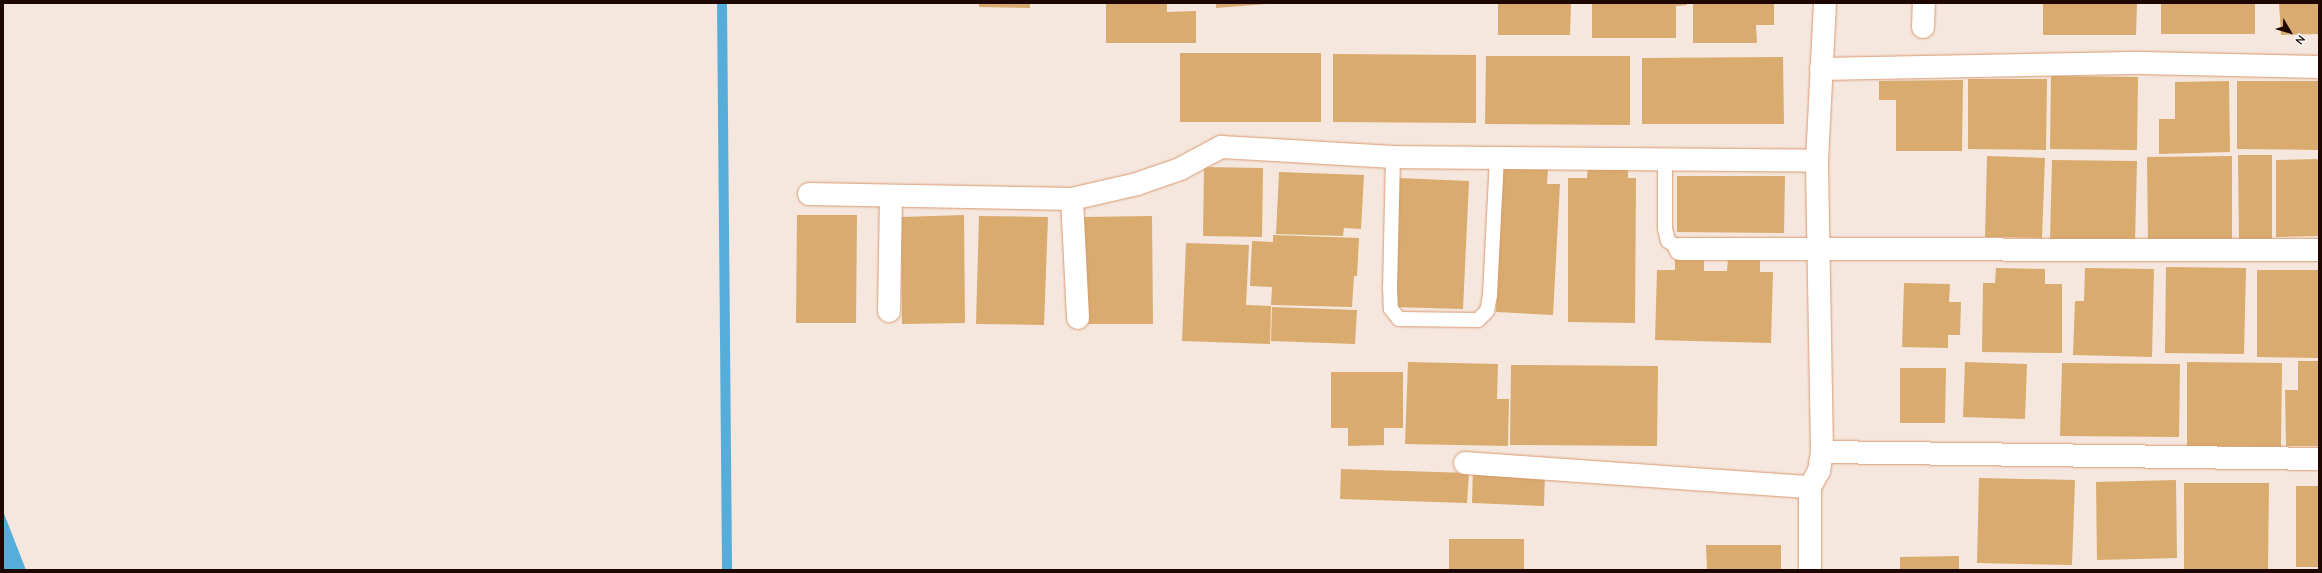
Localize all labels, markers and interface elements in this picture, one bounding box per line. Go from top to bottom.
north arrow [2270,12,2310,52]
text: N [2291,32,2308,48]

